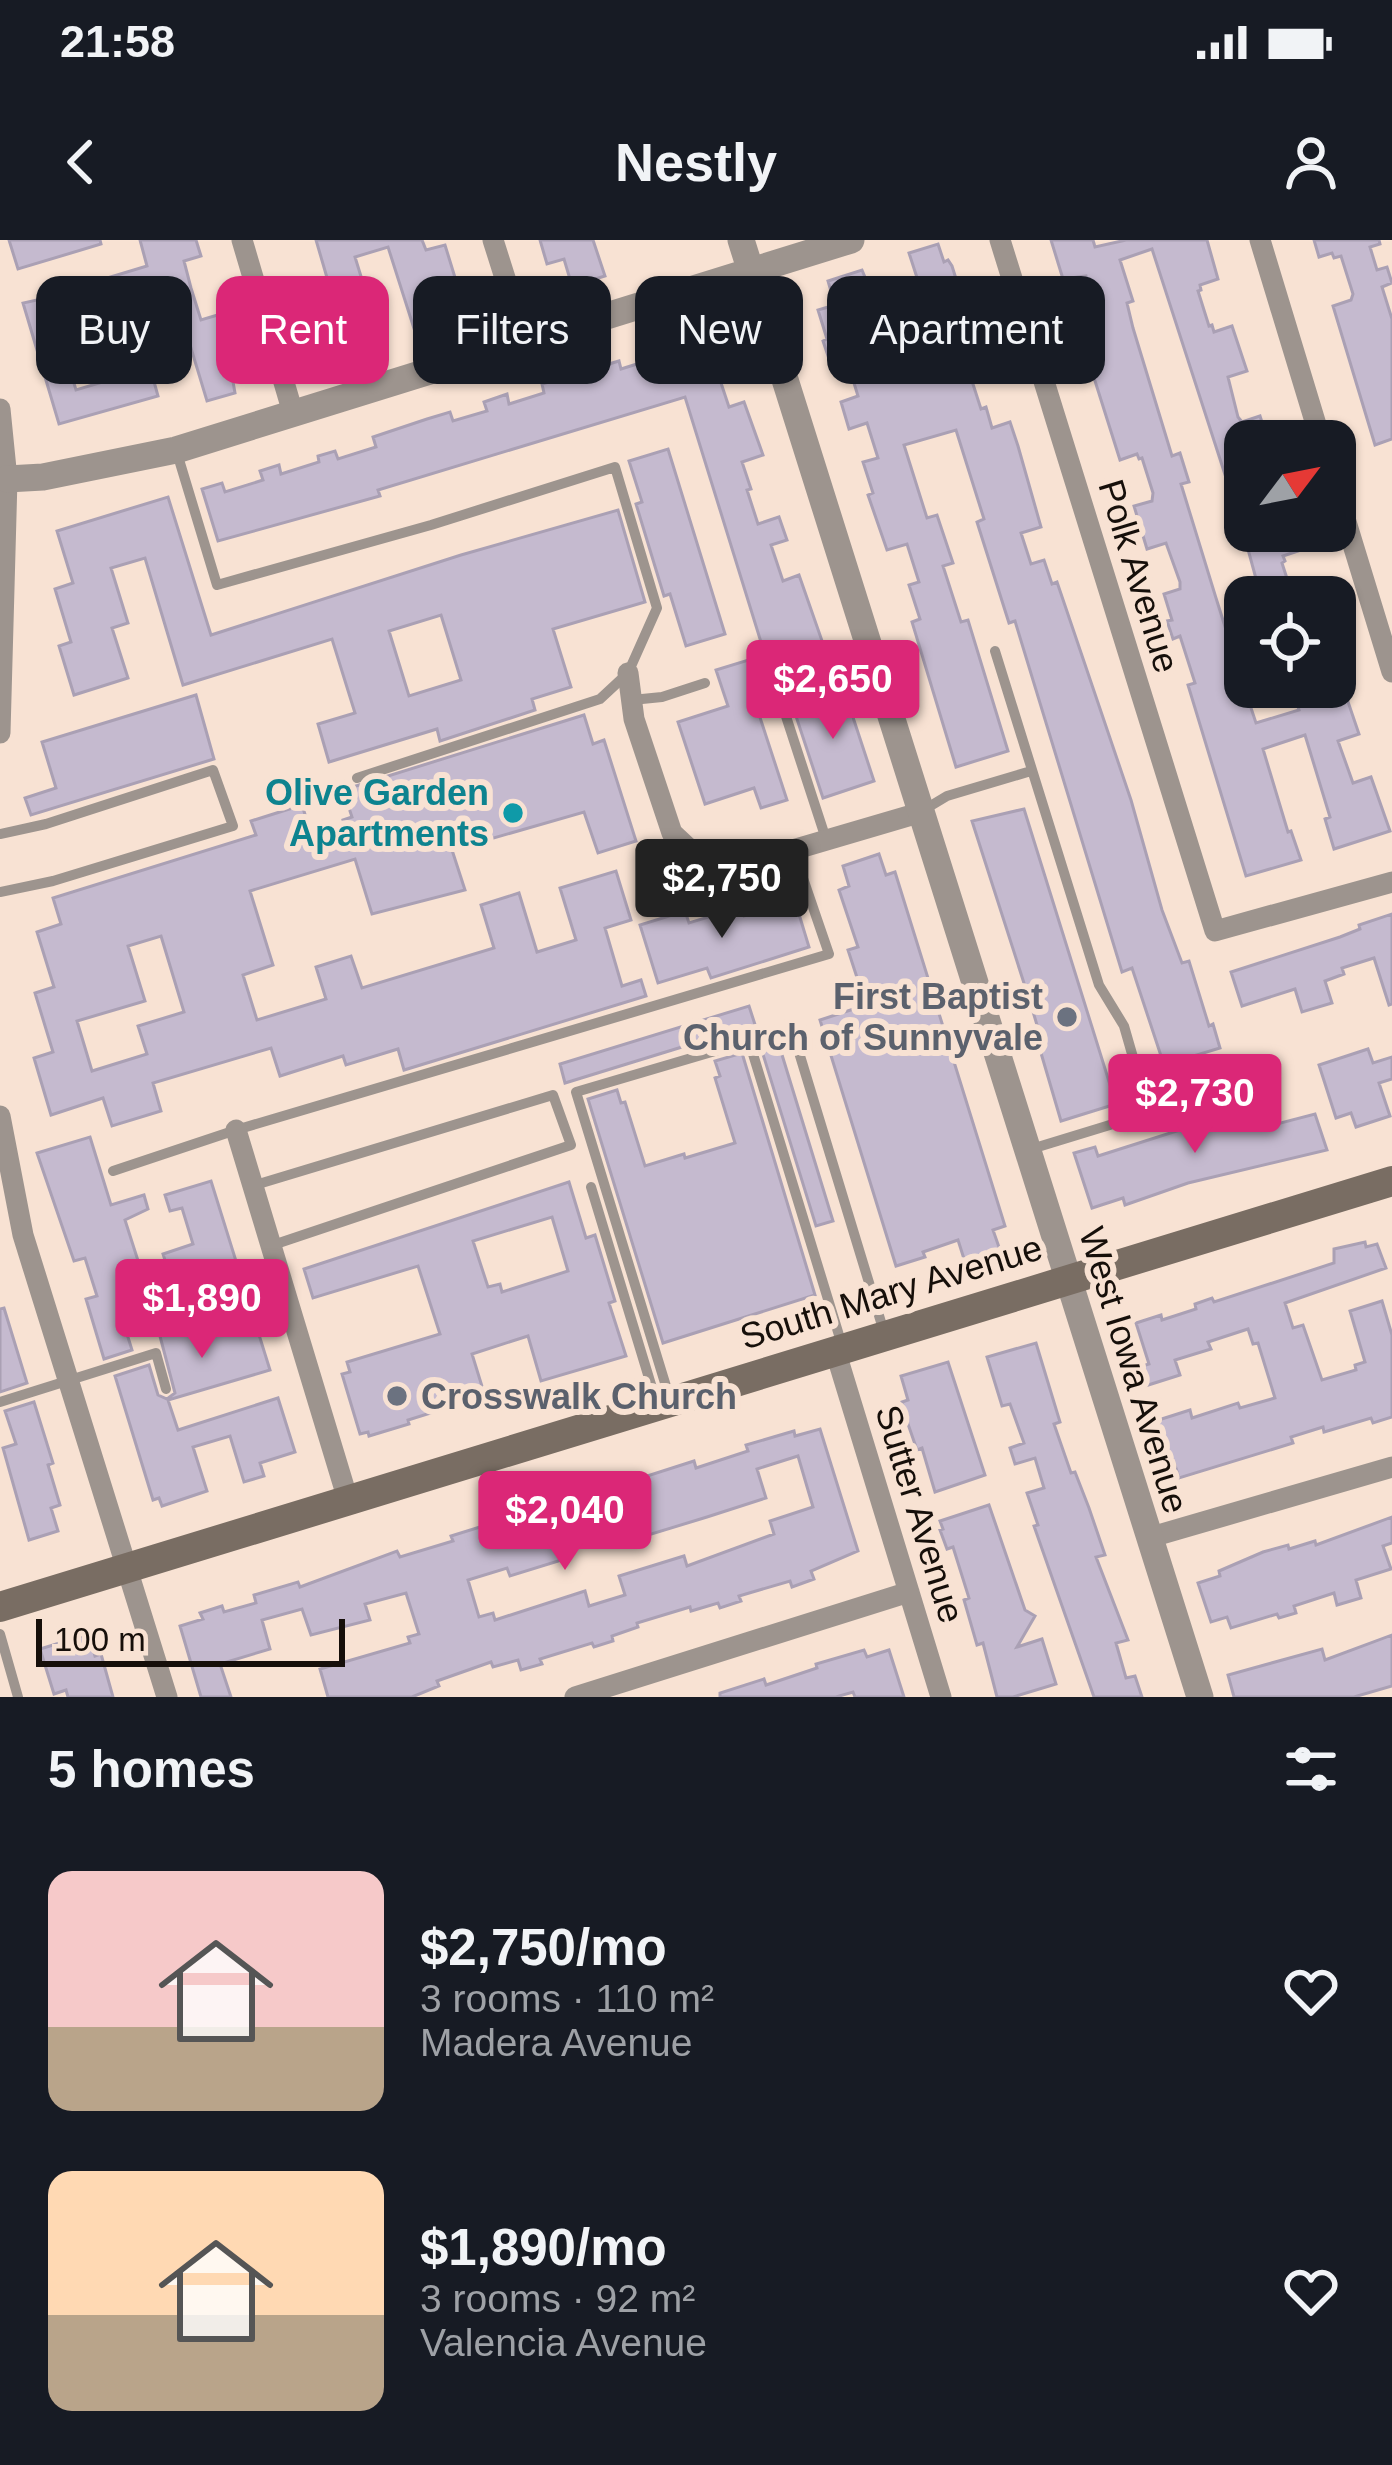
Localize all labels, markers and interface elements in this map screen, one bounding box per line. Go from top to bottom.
text: 21:58 [60,16,175,67]
icon: back [48,129,114,195]
icon: person [1278,129,1344,195]
text: Nestly [615,132,777,192]
chip: Buy [36,276,192,384]
chip: Rent [216,276,389,384]
chip: Filters [413,276,611,384]
chip: New [635,276,803,384]
chip: Apartment [827,276,1105,384]
north arrow [1224,420,1356,552]
map controls [1224,420,1356,708]
street label: Polk Avenue [1090,475,1188,677]
button: locate [1224,576,1356,708]
pin: $2,650 [735,640,931,742]
text: $2,650 [773,657,893,700]
place label: Olive Garden Apartments [265,772,489,854]
marker: Olive Garden Apartments [500,800,526,826]
pin: $2,750 [624,839,820,941]
text: $2,750 [662,856,782,899]
place label: First Baptist Church of Sunnyvale [683,976,1043,1058]
marker: First Baptist Church of Sunnyvale [1054,1004,1080,1030]
pin: $2,730 [1097,1054,1293,1156]
text: $2,730 [1135,1071,1255,1114]
street label: West Iowa Avenue [1071,1222,1197,1518]
street label: South Mary Avenue [735,1227,1047,1357]
pin: $1,890 [104,1259,300,1361]
text: $1,890 [142,1276,262,1319]
place label: Crosswalk Church [421,1376,737,1417]
marker: Crosswalk Church [384,1383,410,1409]
street label: Sutter Avenue [867,1400,973,1628]
pin: $2,040 [467,1471,663,1573]
text: $2,040 [505,1488,625,1531]
scale bar [36,1613,345,1666]
text: 100 m [54,1621,146,1658]
icon: filters [1278,1736,1344,1802]
text: 5 homes [48,1741,255,1798]
icon: home [144,1919,288,2063]
text: $2,750/mo [420,1919,667,1976]
icon: heart [1278,1958,1344,2024]
text: 3 rooms · 110 m² [420,1977,714,2020]
text: Madera Avenue [420,2021,693,2064]
icon: home [144,2219,288,2363]
text: $1,890/mo [420,2219,667,2276]
icon: heart [1278,2258,1344,2324]
text: 3 rooms · 92 m² [420,2277,695,2320]
text: Valencia Avenue [420,2321,707,2364]

